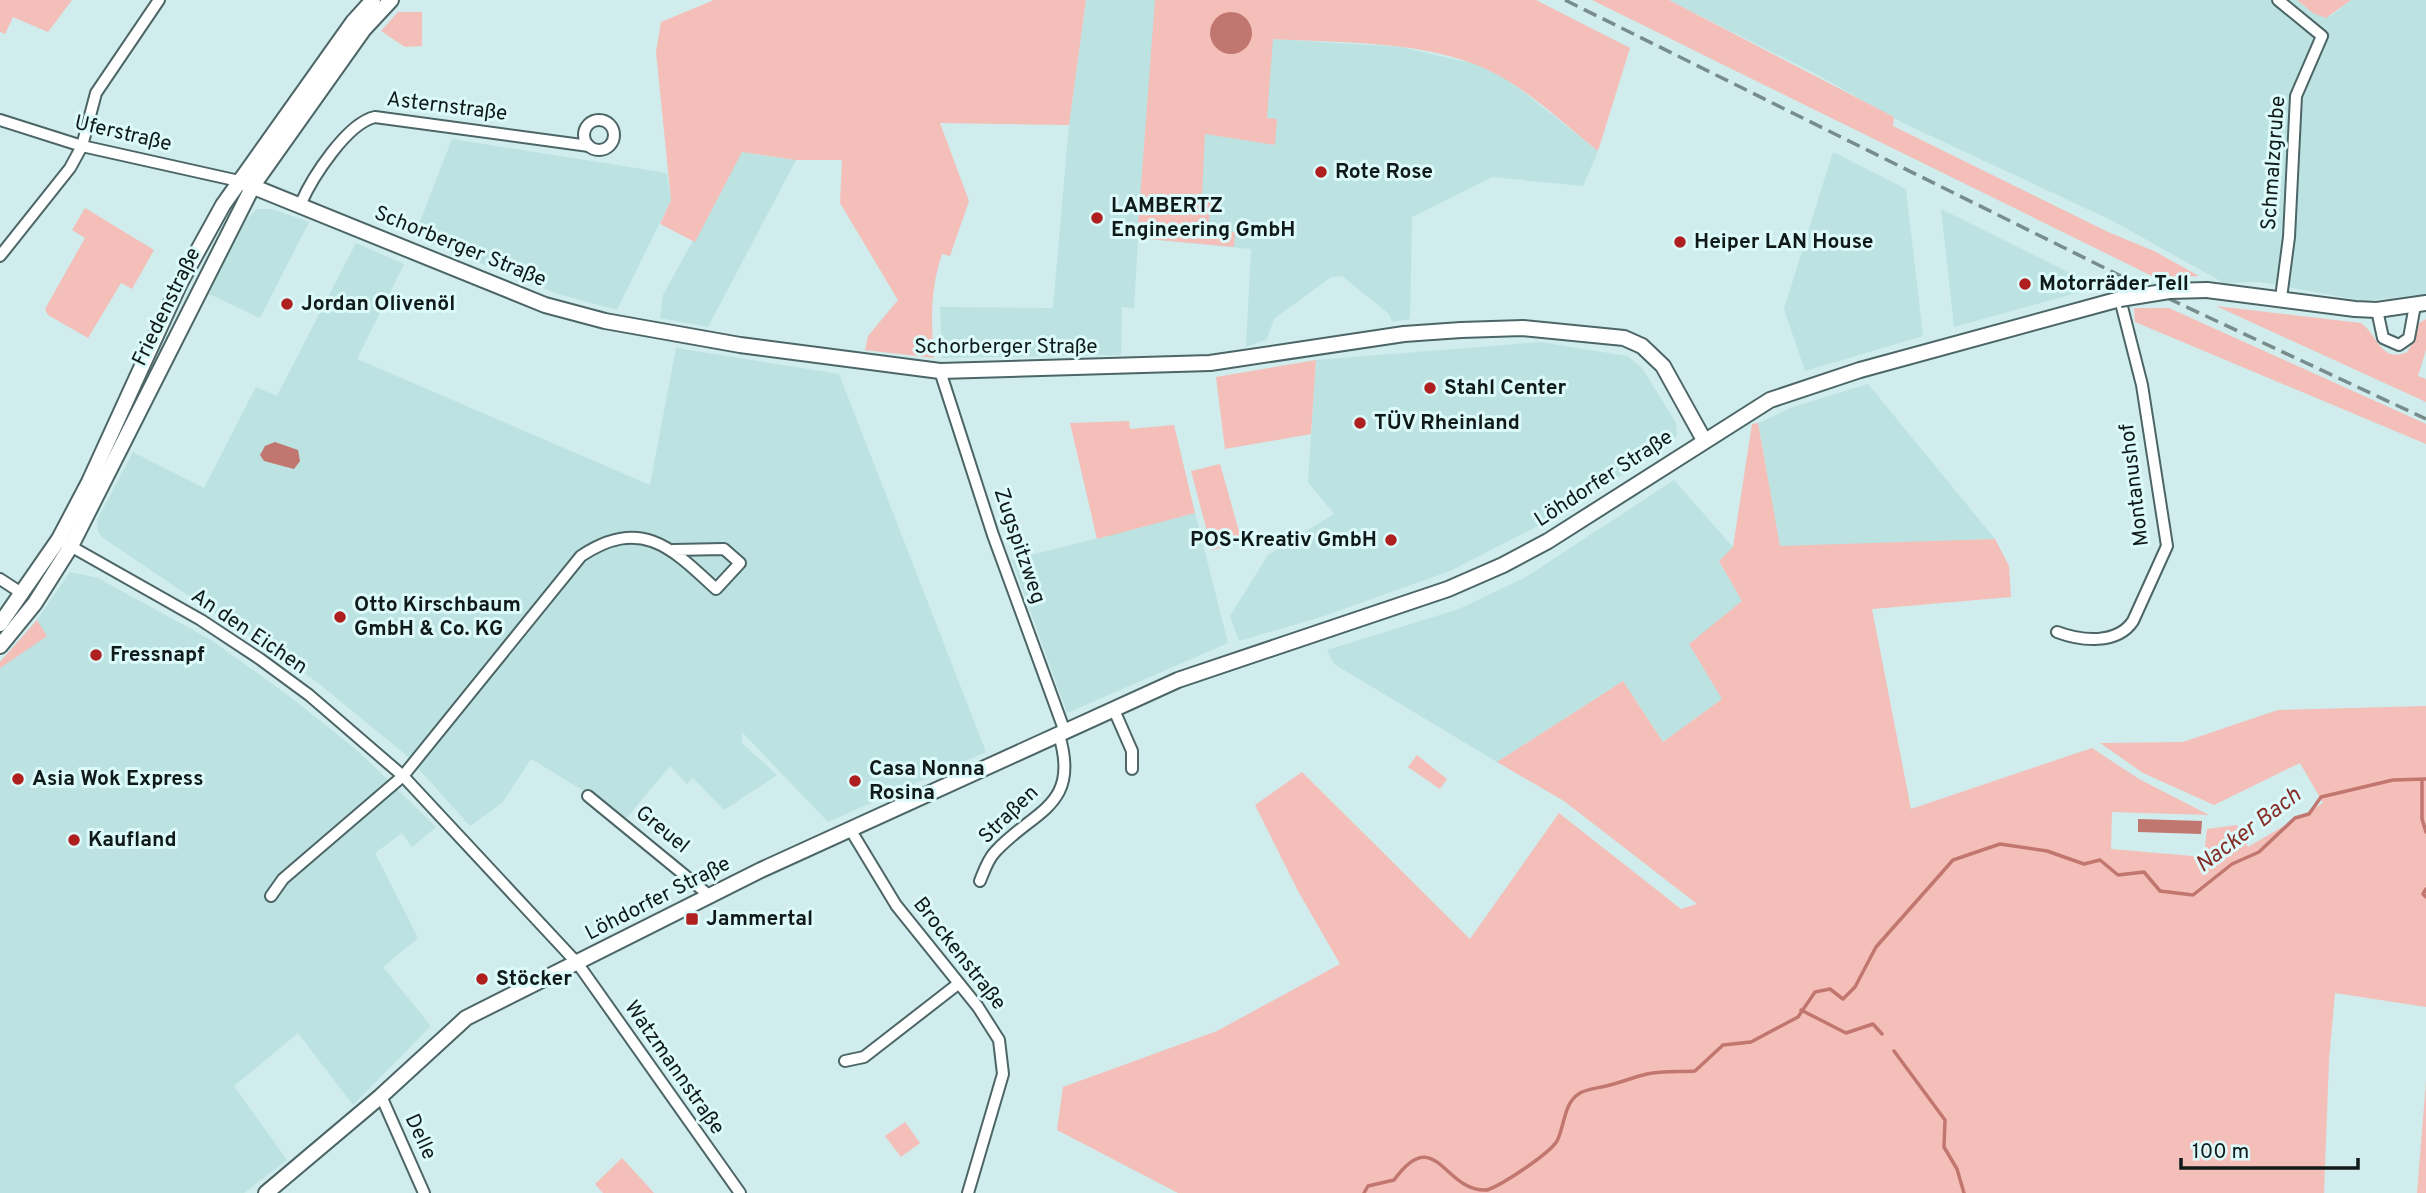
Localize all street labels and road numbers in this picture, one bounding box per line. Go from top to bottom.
street label: Asternstraße [385,86,509,128]
street label: Schmalzgrube [2256,95,2292,231]
street label: Uferstraße [72,110,174,158]
street label: Schorberger Straße [370,200,550,294]
street label: Friedenstraße [127,243,207,371]
street label: Schorberger Straße [914,334,1098,361]
street label: Montanushof [2114,422,2156,548]
street label: Löhdorfer Straße [1530,424,1678,534]
street label: Zugspitzweg [987,485,1051,607]
street label: An den Eichen [186,583,312,681]
street label: Straßen [973,780,1045,850]
street label: Greuel [629,800,695,860]
street label: Löhdorfer Straße [581,851,735,947]
street label: Brockenstraße [906,892,1012,1016]
street label: Watzmannstraße [618,996,730,1140]
street label: Delle [398,1110,442,1164]

